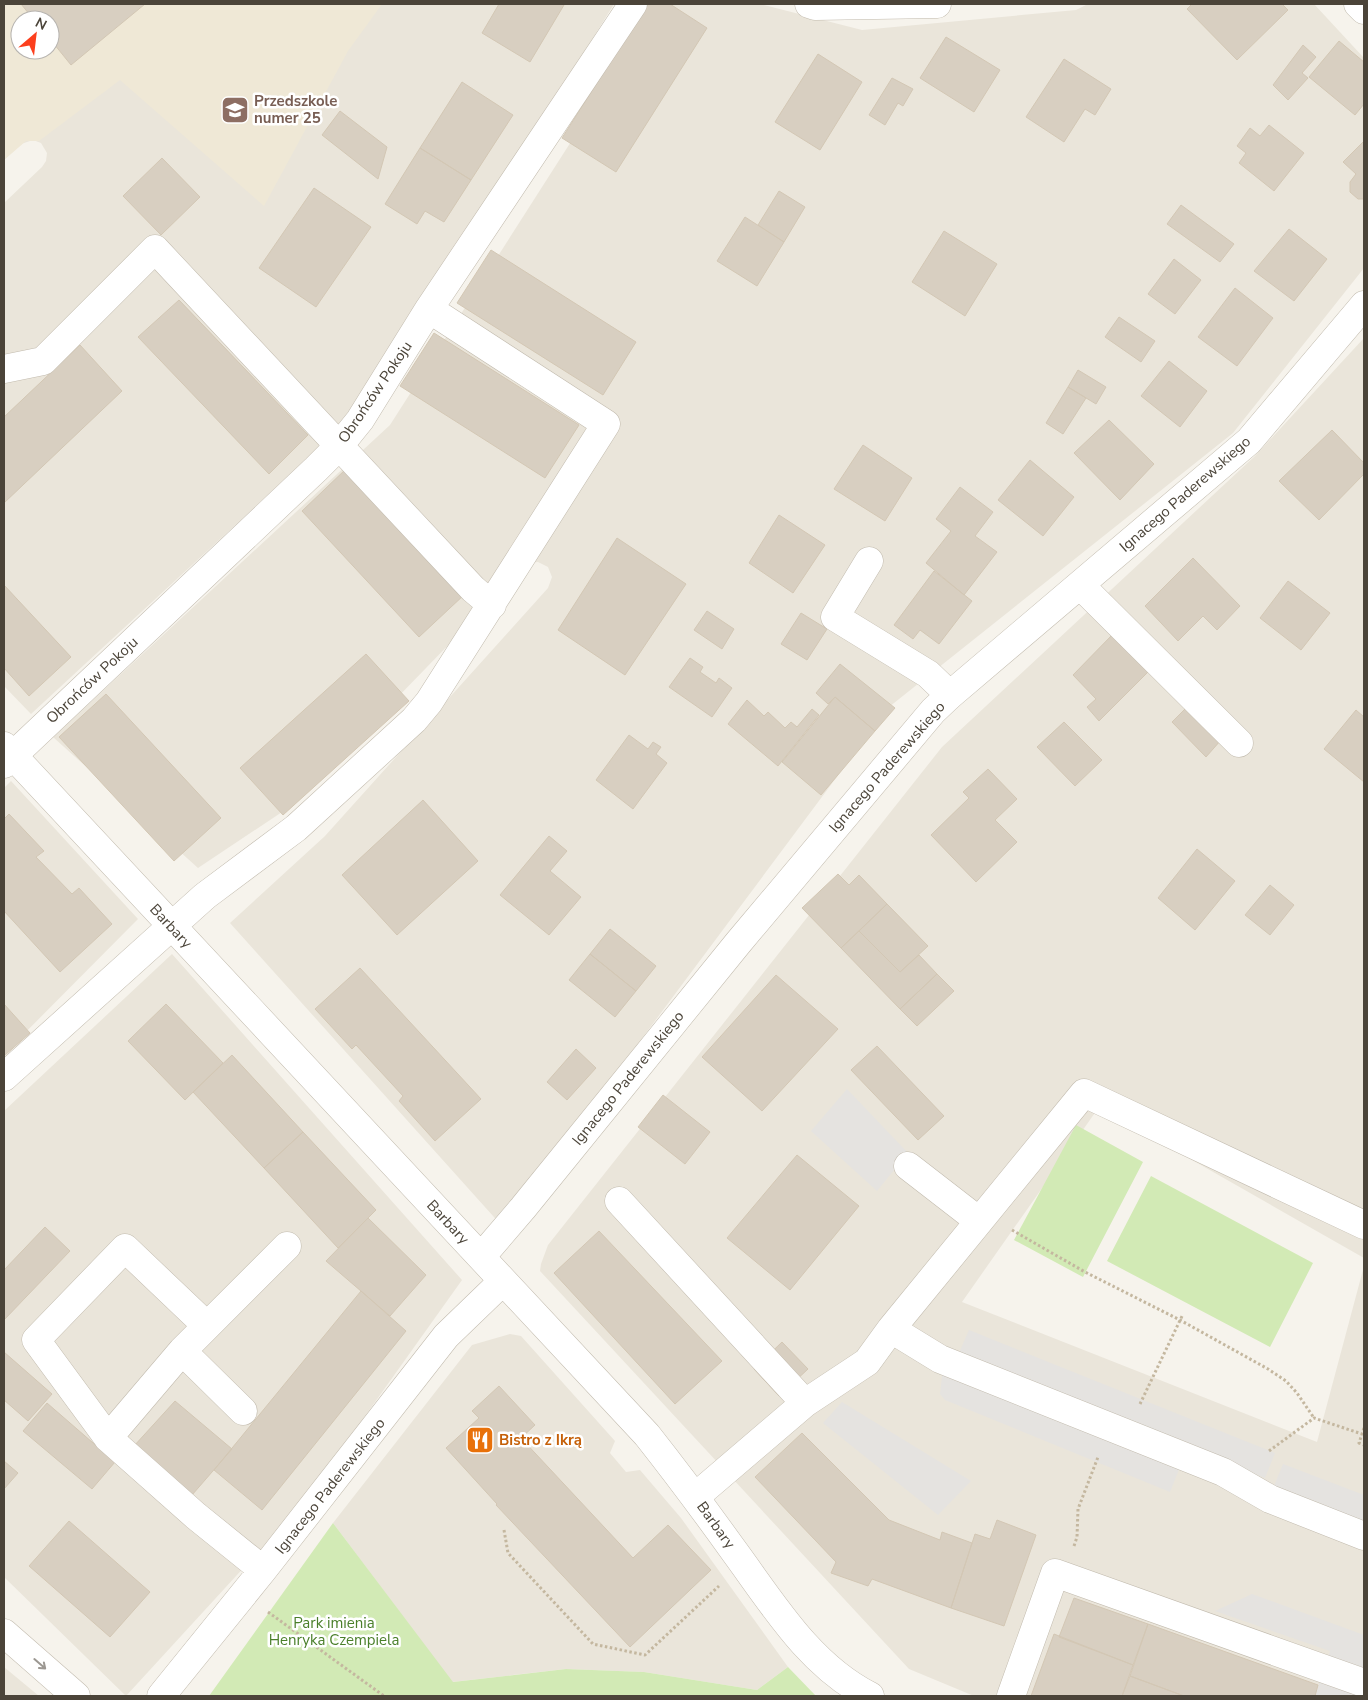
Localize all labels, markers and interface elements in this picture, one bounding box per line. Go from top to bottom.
north arrow [10,10,60,60]
text: N [32,13,50,35]
place label: Przedszkole numer 25 [254,91,337,128]
school or university icon: Przedszkole numer 25 [220,95,250,125]
street label: Obrońców Pokoju [333,337,417,447]
street label: Ignacego Paderewskiego [1115,431,1255,557]
street label: Obrońców Pokoju [42,632,142,728]
street label: Ignacego Paderewskiego [824,697,950,837]
street label: Barbary [145,900,197,953]
street label: Ignacego Paderewskiego [567,1007,689,1149]
street label: Barbary [422,1196,474,1249]
street label: Ignacego Paderewskiego [271,1414,389,1558]
restaurant icon: Bistro z Ikrą [465,1425,495,1455]
place label: Bistro z Ikrą [499,1430,582,1450]
street label: Barbary [692,1497,740,1553]
park label: Park imienia Henryka Czempiela [269,1613,399,1650]
one-way arrow [33,1659,46,1670]

